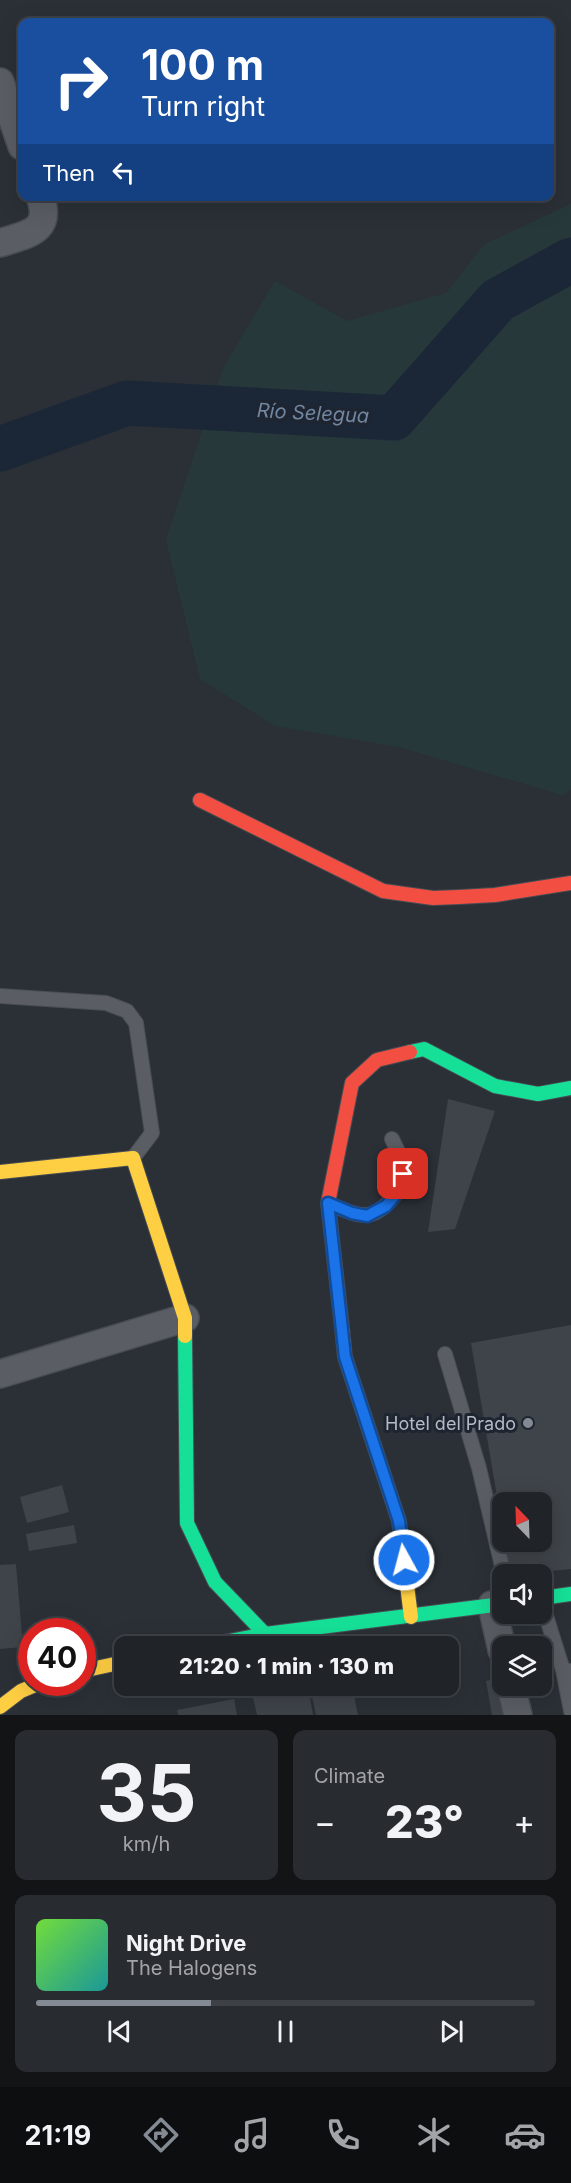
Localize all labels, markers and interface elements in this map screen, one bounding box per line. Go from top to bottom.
text: 100 m [141,39,264,90]
icon: right [42,42,120,120]
text: Turn right [141,90,265,123]
icon: left [107,156,140,189]
text: Then [42,160,95,186]
water label: Río Selegua [256,398,370,428]
pin [377,1148,428,1199]
icon: arrive [386,1157,419,1190]
place label: Hotel del Prado [385,1413,516,1434]
marker: Hotel del Prado [521,1416,535,1430]
north arrow [492,1492,552,1552]
map controls [492,1492,552,1696]
position arrow [372,1528,436,1592]
button: sound [492,1564,552,1624]
speed limit sign: 40 [18,1618,96,1696]
button: layers [492,1636,552,1696]
text: 21:20 · 1 min · 130 m [179,1653,394,1679]
text: 35 [96,1745,197,1840]
text: Climate [314,1764,385,1788]
text: 23° [385,1794,464,1849]
text: − [314,1802,336,1842]
text: + [513,1802,535,1842]
text: km/h [123,1832,170,1856]
text: Night Drive [126,1930,246,1956]
text: The Halogens [126,1956,257,1980]
icon: previous [103,2015,136,2048]
icon: pause [269,2015,302,2048]
icon: next [435,2015,468,2048]
icon: directions [140,2114,182,2156]
icon: music [231,2114,273,2156]
icon: phone [322,2114,364,2156]
icon: climate [413,2114,455,2156]
icon: car [504,2114,546,2156]
text: 21:19 [25,2119,91,2152]

